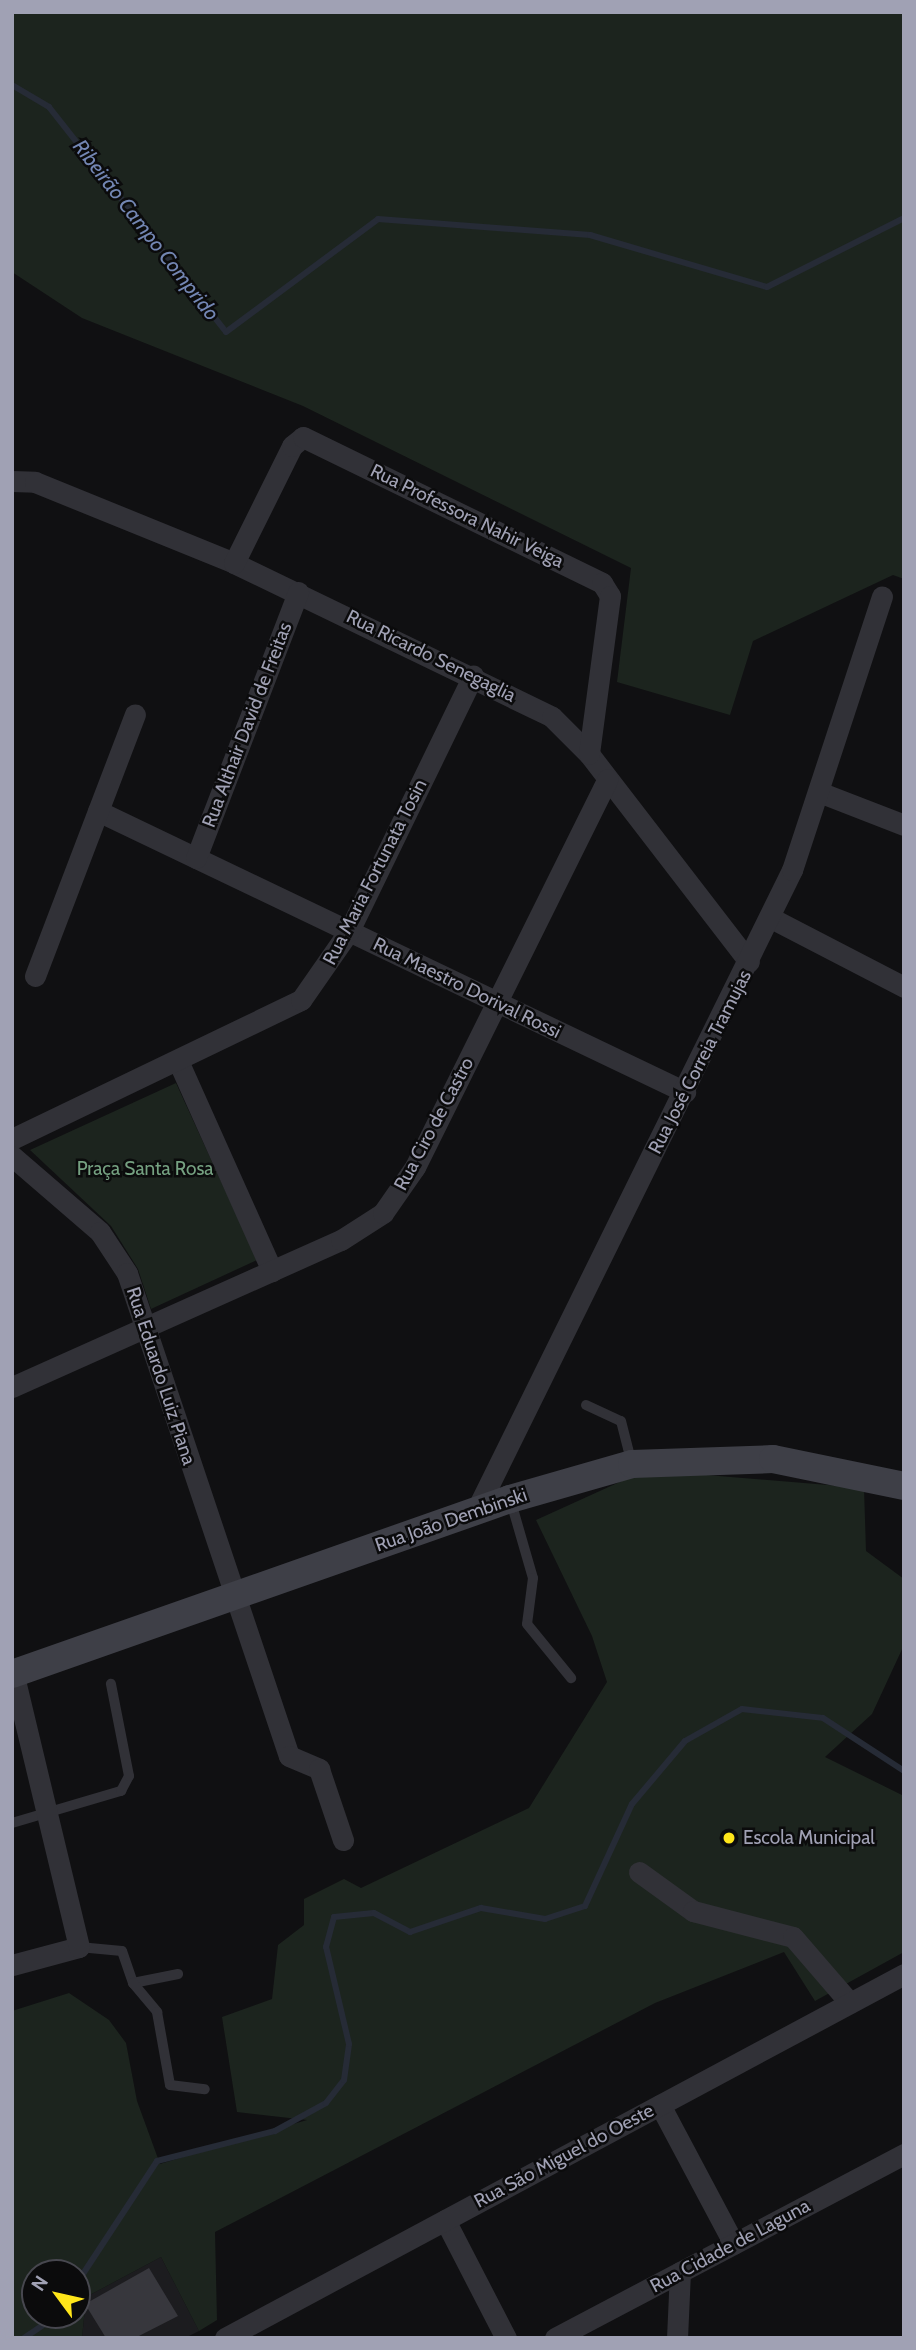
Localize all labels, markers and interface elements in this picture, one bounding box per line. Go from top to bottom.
water label: Ribeirão Campo Comprido [68,135,224,325]
street label: Rua Professora Nahir Veiga [367,459,567,573]
street label: Rua Ricardo Senegaglia [343,605,519,707]
street label: Rua Althair David de Freitas [197,619,297,831]
street label: Rua Maria Fortunata Tosin [318,775,432,969]
street label: Rua Maestro Dorival Rossi [369,933,565,1043]
street label: Rua José Correia Tramujas [644,966,756,1158]
street label: Rua Ciro de Castro [389,1054,479,1194]
park label: Praça Santa Rosa [77,1158,213,1180]
street label: Rua Eduardo Luiz Piana [121,1284,201,1468]
street label: Rua João Dembinski [372,1483,530,1557]
place label: Escola Municipal [743,1827,875,1849]
marker: Escola Municipal [721,1830,737,1846]
street label: Rua São Miguel do Oeste [470,2099,658,2213]
street label: Rua Cidade de Laguna [646,2194,814,2298]
north arrow [21,2259,91,2329]
text: N [26,2271,53,2295]

